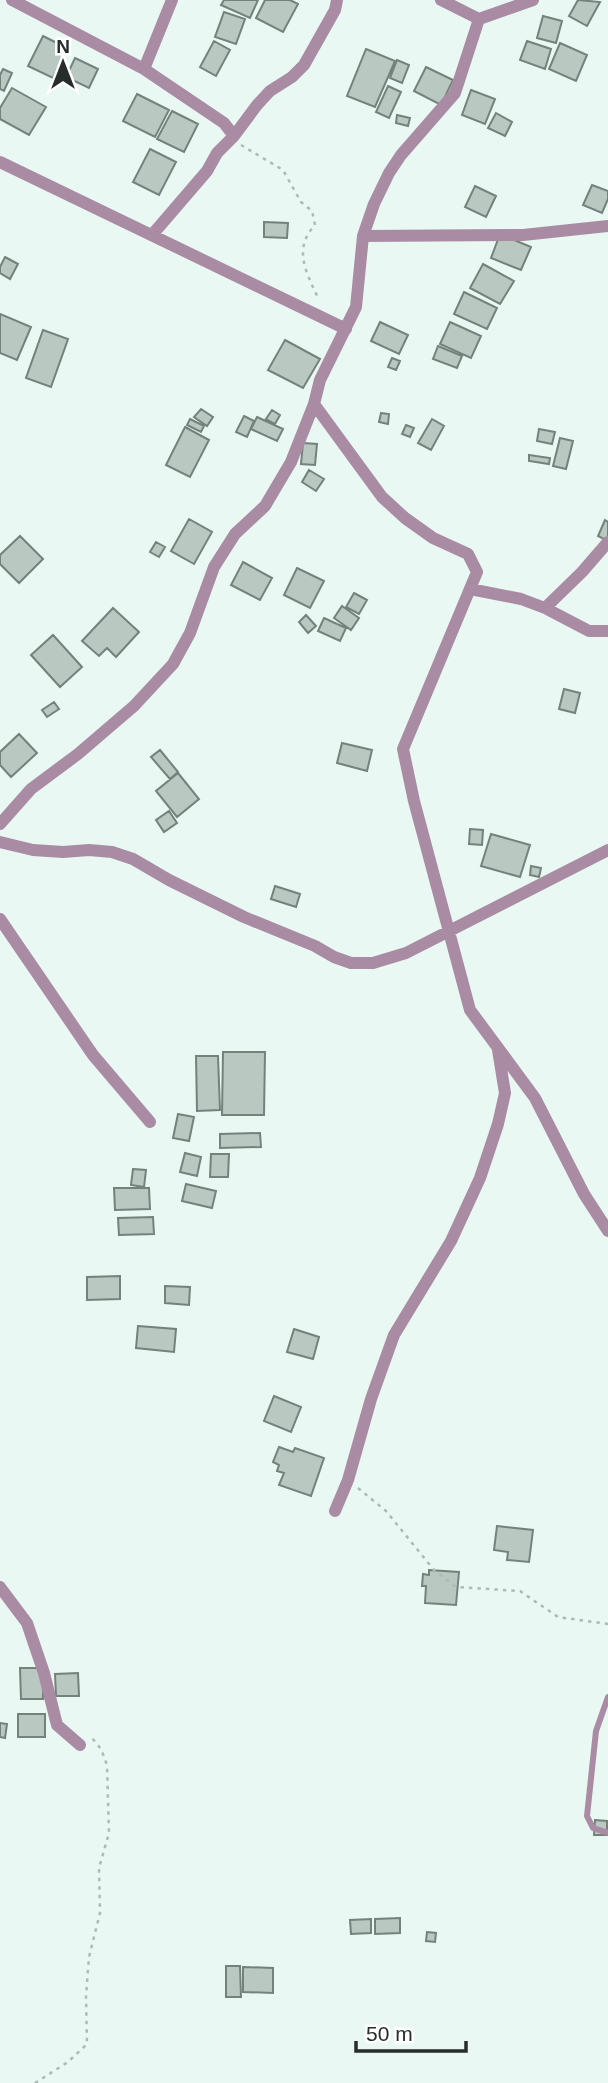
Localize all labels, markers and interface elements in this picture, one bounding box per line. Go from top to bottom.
north arrow [28,28,98,98]
text: N [56,36,70,57]
scale bar [356,2010,466,2054]
text: 50 m [366,2022,413,2045]

